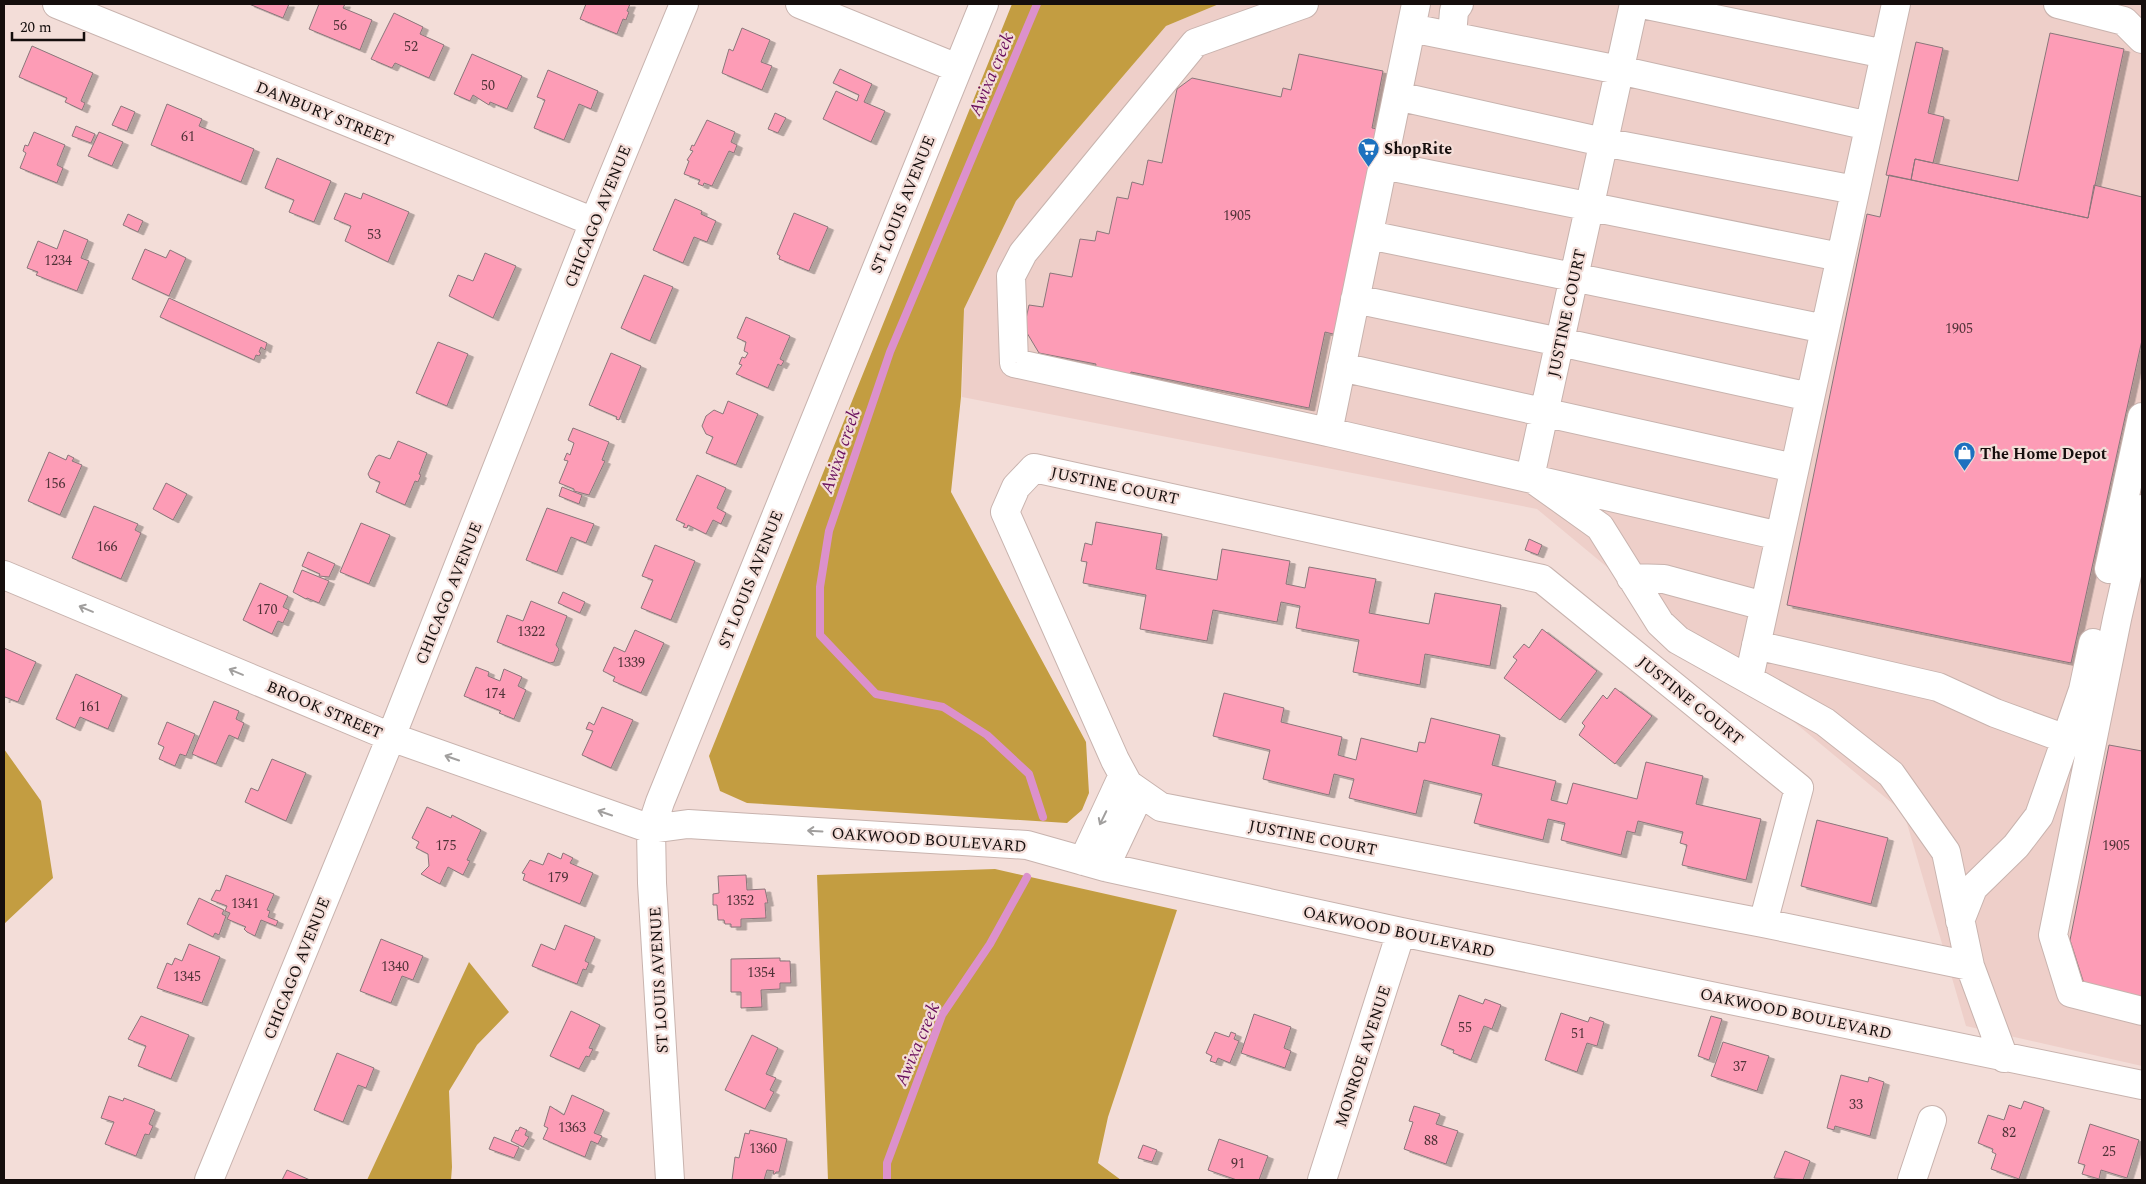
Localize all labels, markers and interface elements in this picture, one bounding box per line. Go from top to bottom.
scale bar [12,10,85,42]
house number: 56 [333,15,347,36]
text: 20 m [20,16,52,39]
water label: Awixa creek [961,28,1021,121]
house number: 52 [404,36,418,57]
street label: DANBURY STREET [252,75,397,153]
house number: 50 [481,75,495,96]
house number: 61 [181,126,195,147]
street label: ST LOUIS AVENUE [864,132,942,277]
supermarket icon: ShopRite [1356,136,1380,167]
place label: ShopRite [1384,137,1452,161]
street label: CHICAGO AVENUE [558,142,637,291]
house number: 1905 [1223,205,1251,226]
house number: 53 [367,224,381,245]
street label: JUSTINE COURT [1542,247,1592,379]
house number: 1234 [44,250,72,271]
house number: 1905 [1945,318,1973,339]
water label: Awixa creek [813,405,868,498]
shop icon: The Home Depot [1952,441,1976,472]
place label: The Home Depot [1980,442,2107,466]
street label: JUSTINE COURT [1049,461,1181,511]
house number: 156 [45,473,66,494]
street label: ST LOUIS AVENUE [712,507,790,652]
street label: CHICAGO AVENUE [409,519,488,668]
house number: 166 [97,536,118,557]
house number: 170 [257,599,278,620]
one-way arrow [79,604,94,614]
house number: 1322 [517,621,545,642]
street label: JUSTINE COURT [1632,650,1749,751]
house number: 1339 [617,652,645,673]
one-way arrow [229,667,244,676]
street label: BROOK STREET [263,675,387,745]
house number: 174 [485,683,506,704]
house number: 161 [80,696,101,717]
one-way arrow [444,753,460,763]
one-way arrow [598,808,613,817]
one-way arrow [1098,810,1107,825]
street label: JUSTINE COURT [1247,814,1379,862]
street label: OAKWOOD BOULEVARD [831,821,1027,859]
one-way arrow [807,827,823,836]
house number: 175 [436,835,457,856]
house number: 1905 [2102,835,2130,856]
house number: 179 [548,867,569,888]
house number: 1352 [726,890,754,911]
house number: 1341 [231,893,259,914]
street label: CHICAGO AVENUE [257,894,336,1043]
street label: OAKWOOD BOULEVARD [1301,900,1497,964]
street label: ST LOUIS AVENUE [643,906,675,1054]
house number: 1340 [381,956,409,977]
house number: 1354 [747,962,775,983]
house number: 1345 [173,966,201,987]
street label: MONROE AVENUE [1329,982,1397,1130]
street label: OAKWOOD BOULEVARD [1698,982,1894,1046]
water label: Awixa creek [887,998,947,1091]
house number: 55 [1458,1017,1472,1038]
house number: 51 [1571,1023,1585,1044]
house number: 37 [1733,1056,1747,1077]
house number: 33 [1849,1094,1863,1115]
house number: 1363 [558,1117,586,1138]
house number: 82 [2002,1122,2016,1143]
house number: 88 [1424,1130,1438,1151]
house number: 1360 [749,1138,777,1159]
house number: 25 [2102,1141,2116,1162]
house number: 91 [1231,1153,1245,1174]

